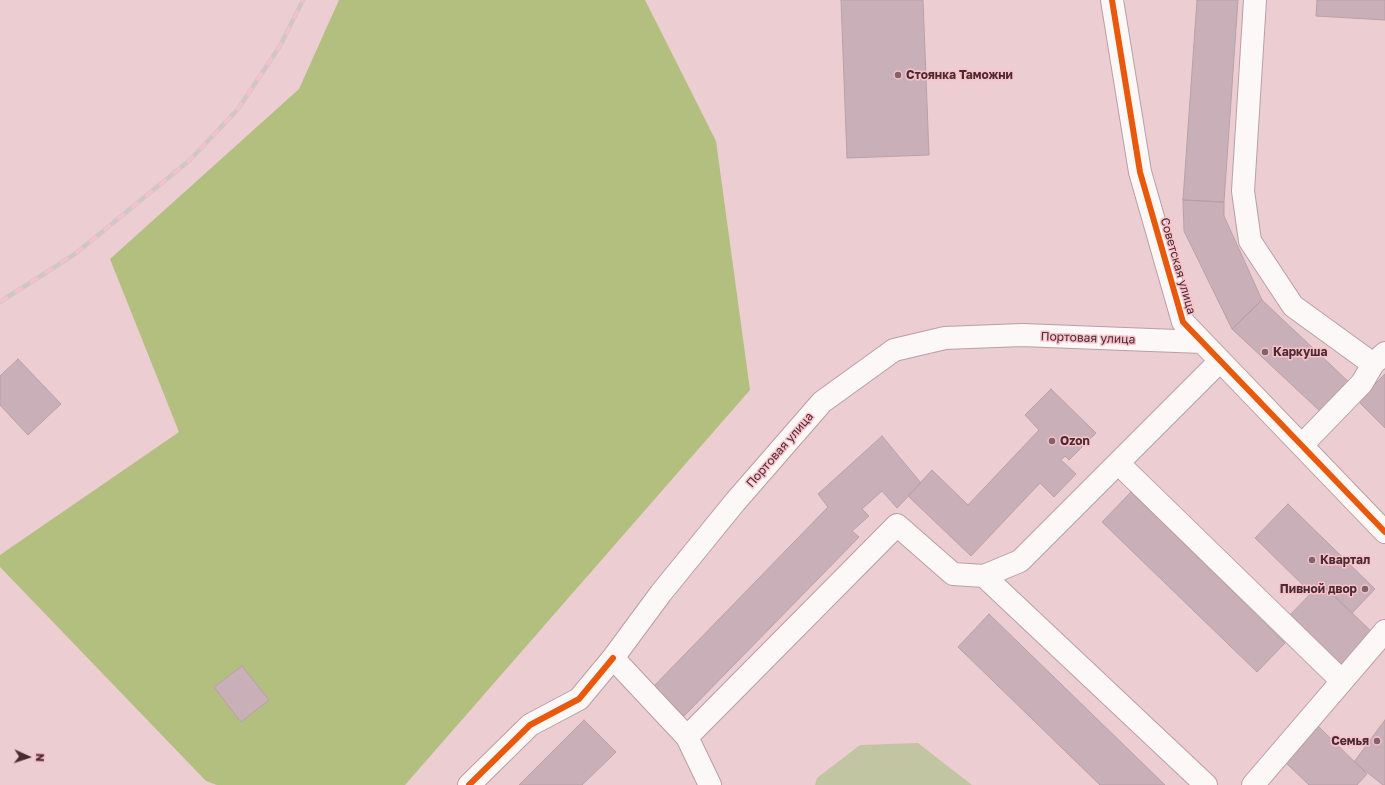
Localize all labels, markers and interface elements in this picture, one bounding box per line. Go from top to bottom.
place label: Стоянка Таможни [906,68,1013,82]
marker: Стоянка Таможни [893,70,903,80]
street label: Советская улица [1157,216,1199,316]
street label: Портовая улица [1040,329,1136,347]
place label: Каркуша [1273,345,1327,359]
marker: Каркуша [1260,347,1270,357]
street label: Портовая улица [743,409,817,491]
place label: Ozon [1060,434,1090,448]
marker: Ozon [1047,436,1057,446]
place label: Квартал [1320,553,1370,567]
marker: Квартал [1307,555,1317,565]
place label: Пивной двор [1280,582,1357,596]
marker: Пивной двор [1360,584,1370,594]
place label: Семья [1331,734,1369,748]
marker: Семья [1372,736,1382,746]
north arrow [8,737,48,777]
text: N [34,753,47,762]

